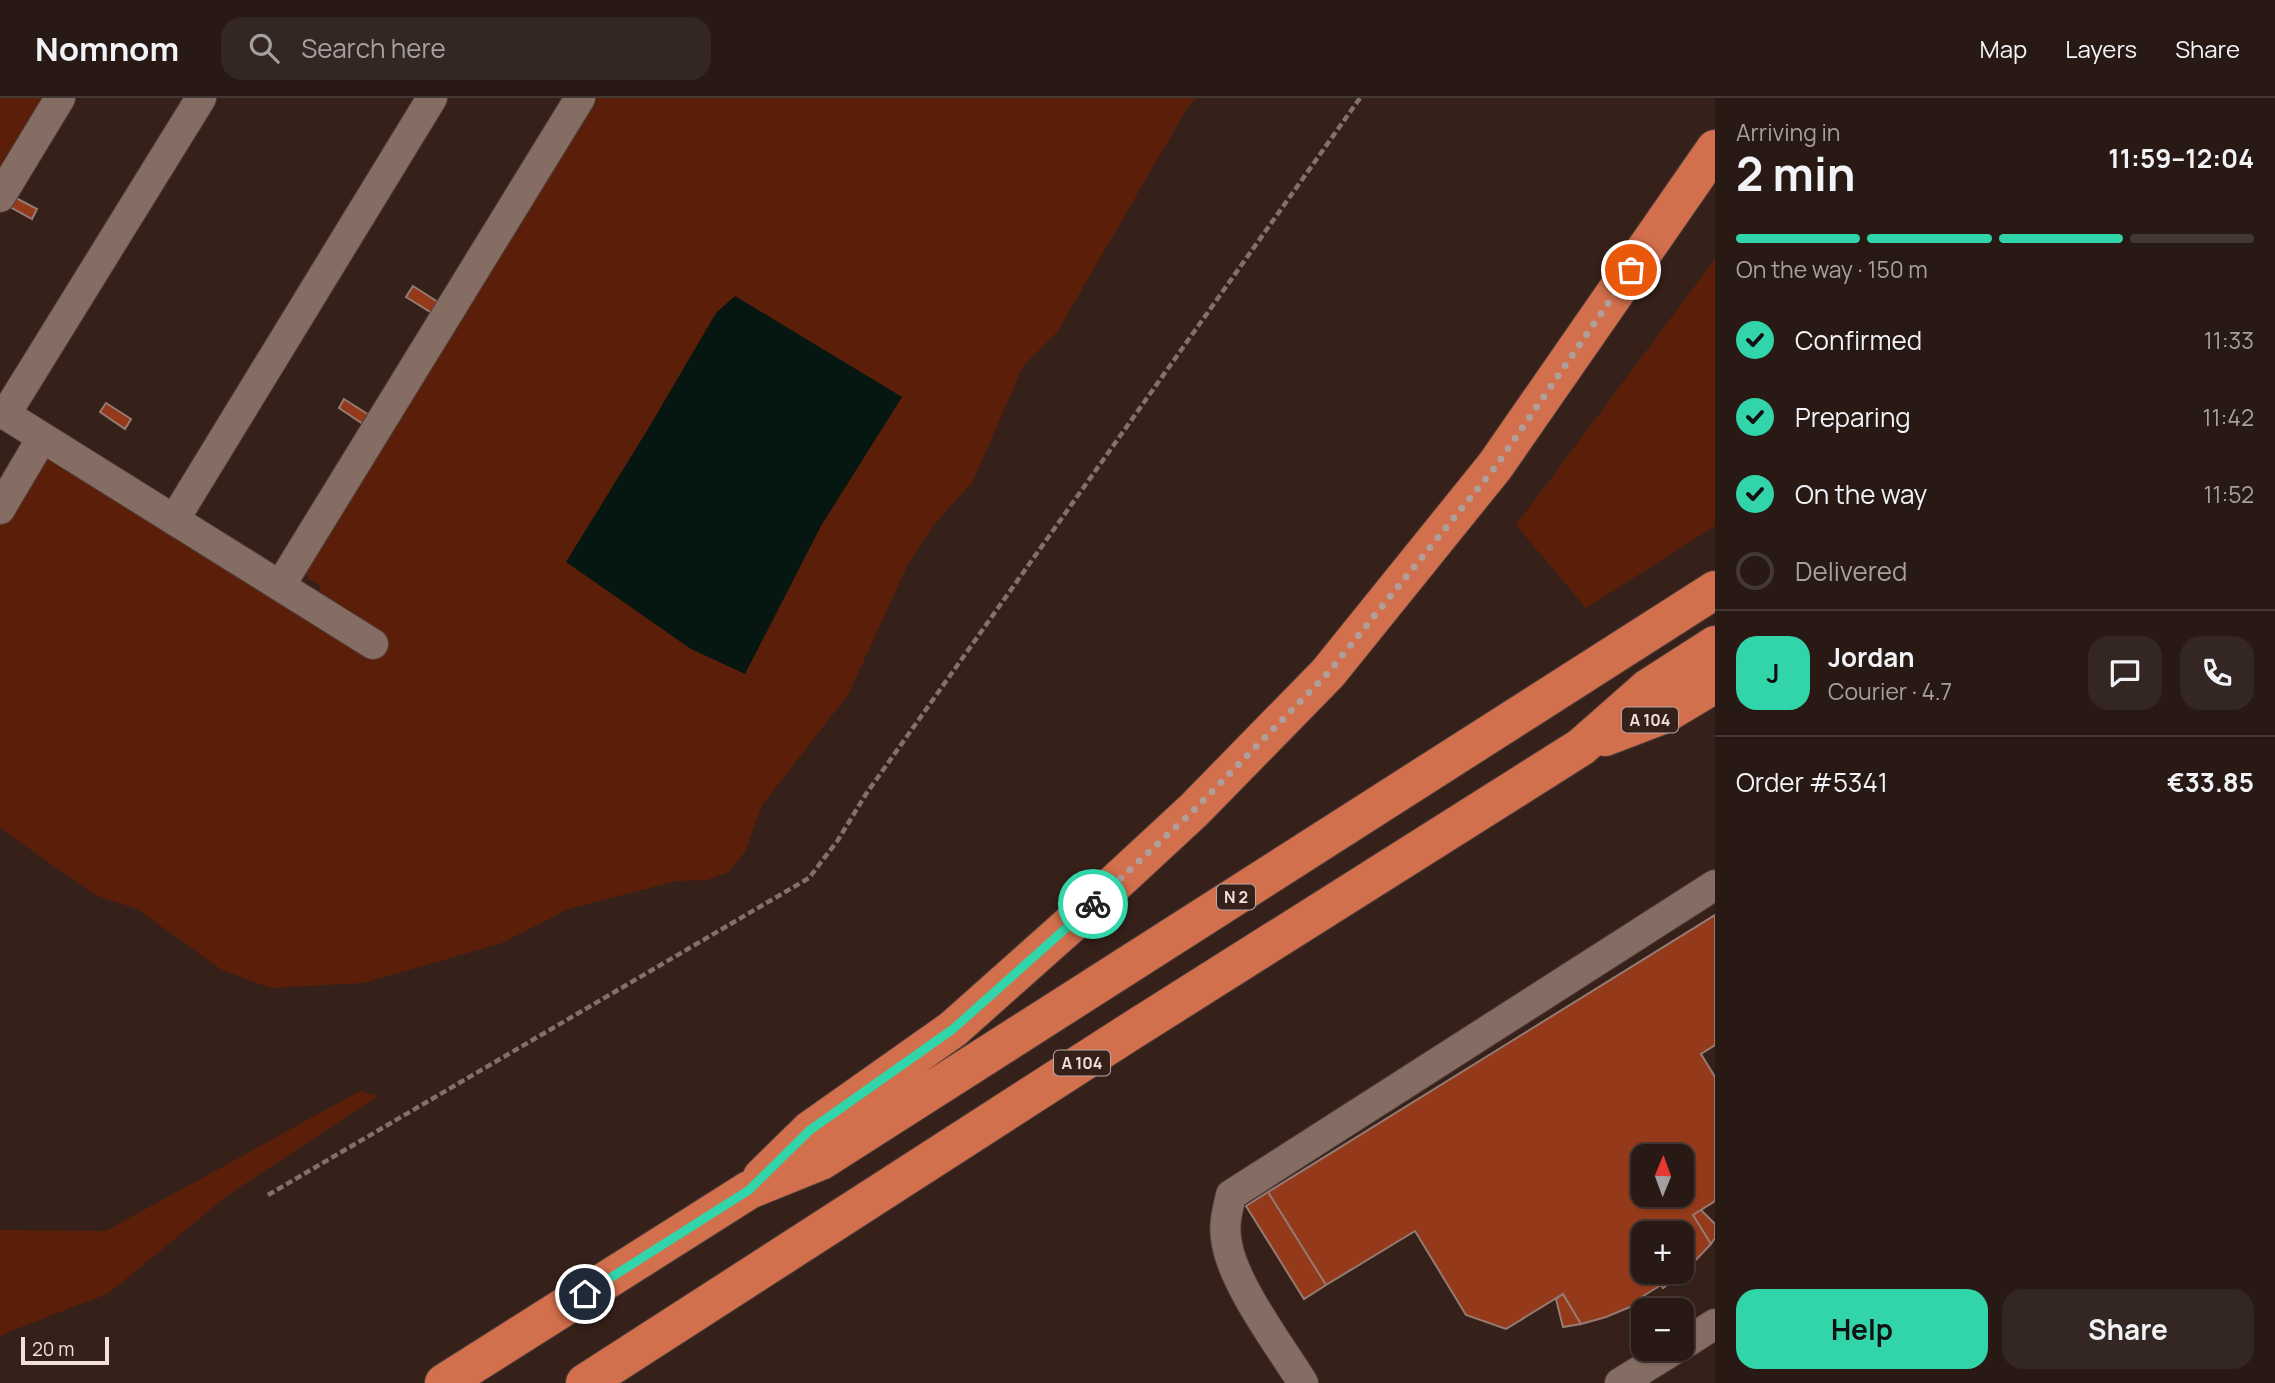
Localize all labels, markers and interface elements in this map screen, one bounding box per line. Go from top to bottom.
search box [221,17,711,80]
text: Nomnom [35,26,179,71]
icon: search [245,29,283,67]
text: Search here [301,30,446,66]
text: Map [1980,32,2027,65]
text: Layers [2065,32,2137,65]
text: Share [2175,32,2240,65]
text: Arriving in [1736,116,1841,148]
text: 11:59–12:04 [2108,140,2254,176]
text: 2 min [1736,142,1856,205]
pin [1601,240,1661,300]
icon: bag [1612,251,1650,289]
text: On the way · 150 m [1736,253,1928,285]
icon: check [1736,321,1774,359]
text: Confirmed [1795,322,1922,358]
text: 11:33 [2204,324,2254,356]
icon: check [1736,398,1774,436]
text: Preparing [1795,399,1911,435]
text: 11:42 [2203,401,2254,433]
icon: check [1736,475,1774,513]
text: On the way [1795,476,1927,512]
text: 11:52 [2203,478,2254,510]
text: Delivered [1795,553,1907,589]
button: chat [2088,636,2162,710]
button: phone [2180,636,2254,710]
text: Jordan [1828,639,1914,675]
text: J [1766,655,1780,691]
text: Courier · 4.7 [1828,675,1952,707]
road number: A 104 [1622,708,1678,733]
text: Order #5341 [1736,764,1888,800]
text: €33.85 [2167,764,2254,800]
courier [1058,869,1128,939]
road number: N 2 [1217,884,1255,910]
icon: bike [1074,885,1112,923]
road number: A 104 [1054,1051,1110,1076]
north arrow [1631,1144,1694,1208]
map controls [1631,1144,1694,1361]
button: + [1631,1221,1694,1284]
pin [555,1264,615,1324]
icon: home [566,1275,604,1313]
button: Help [1736,1289,1988,1369]
button: Share [2002,1289,2254,1369]
button: − [1631,1298,1694,1361]
scale bar [21,1334,108,1366]
text: 20 m [32,1336,74,1362]

